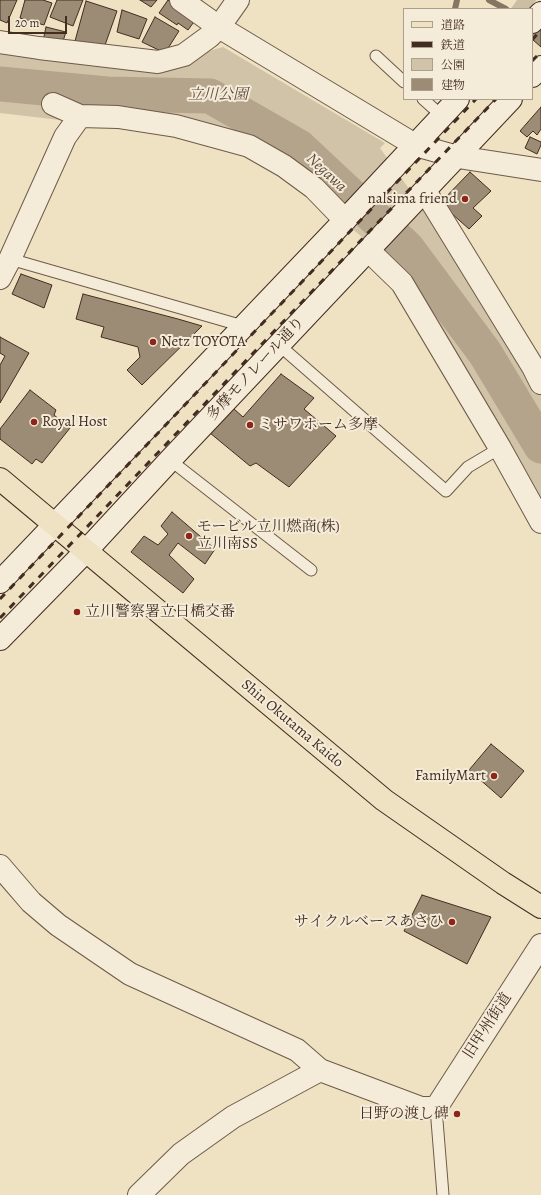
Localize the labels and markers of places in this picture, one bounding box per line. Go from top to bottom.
place label: nalsima friend [368,190,457,208]
marker: nalsima friend [460,194,470,204]
place label: Netz TOYOTA [161,333,246,351]
marker: Netz TOYOTA [148,337,158,347]
place label: Royal Host [42,413,107,431]
place label: ミサワホーム多摩 [258,416,378,434]
marker: Royal Host [29,417,39,427]
marker: ミサワホーム多摩 [245,420,255,430]
place label: モービル立川燃商(株) 立川南SS [197,518,340,553]
marker: モービル立川燃商(株) 立川南SS [184,531,194,541]
place label: 立川警察署立日橋交番 [85,603,235,621]
marker: 立川警察署立日橋交番 [72,607,82,617]
place label: FamilyMart [415,767,486,785]
marker: FamilyMart [489,771,499,781]
place label: サイクルベースあさひ [294,913,444,931]
marker: サイクルベースあさひ [447,917,457,927]
place label: 日野の渡し碑 [359,1105,449,1123]
marker: 日野の渡し碑 [452,1109,462,1119]

